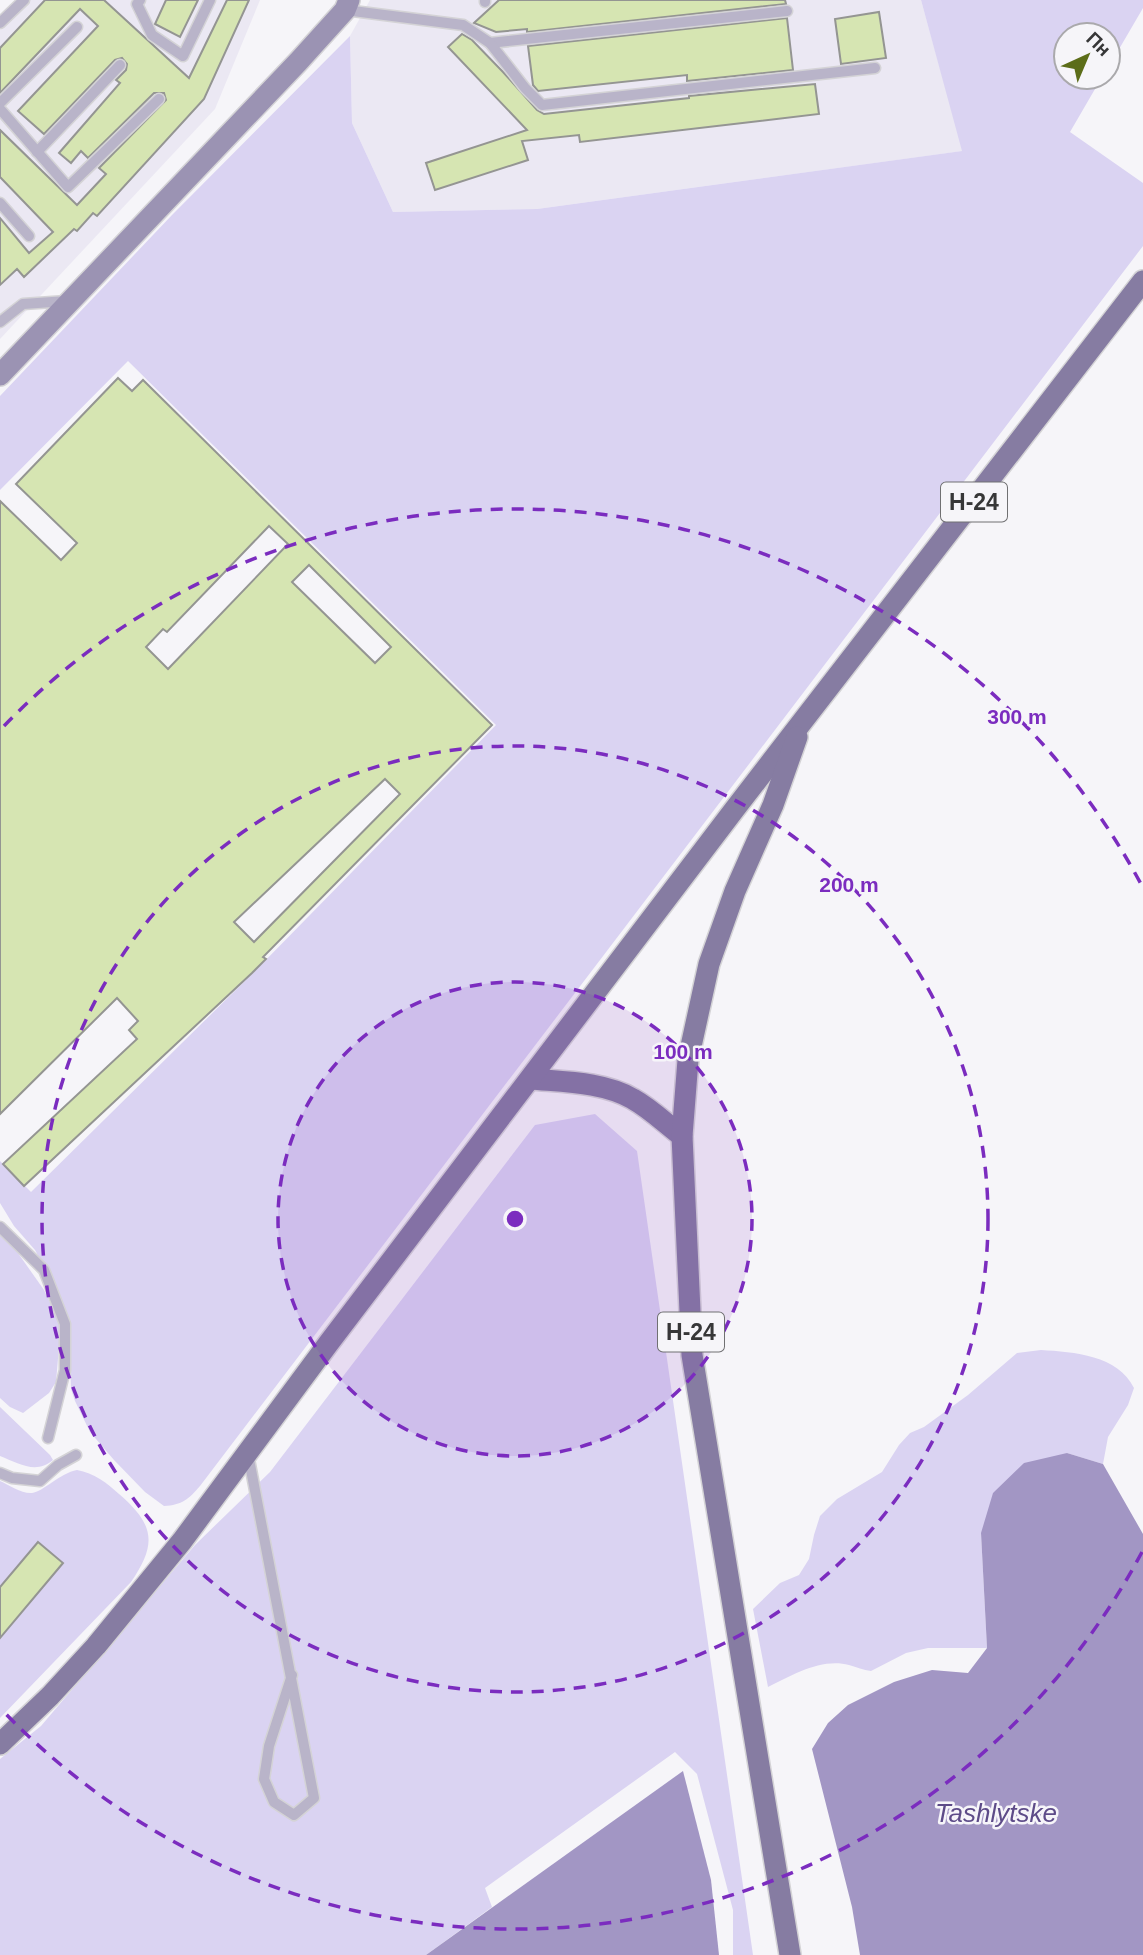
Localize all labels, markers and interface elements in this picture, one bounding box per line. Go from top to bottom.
north arrow [1052,21,1122,91]
text: Пн [1082,28,1115,60]
road number: Н-24 [941,482,1007,522]
text: 300 m [987,705,1047,728]
text: 200 m [819,873,879,896]
text: 100 m [653,1040,713,1063]
centre of rings [503,1207,527,1231]
road number: Н-24 [658,1312,724,1352]
water label: Tashlytske [935,1798,1057,1828]

